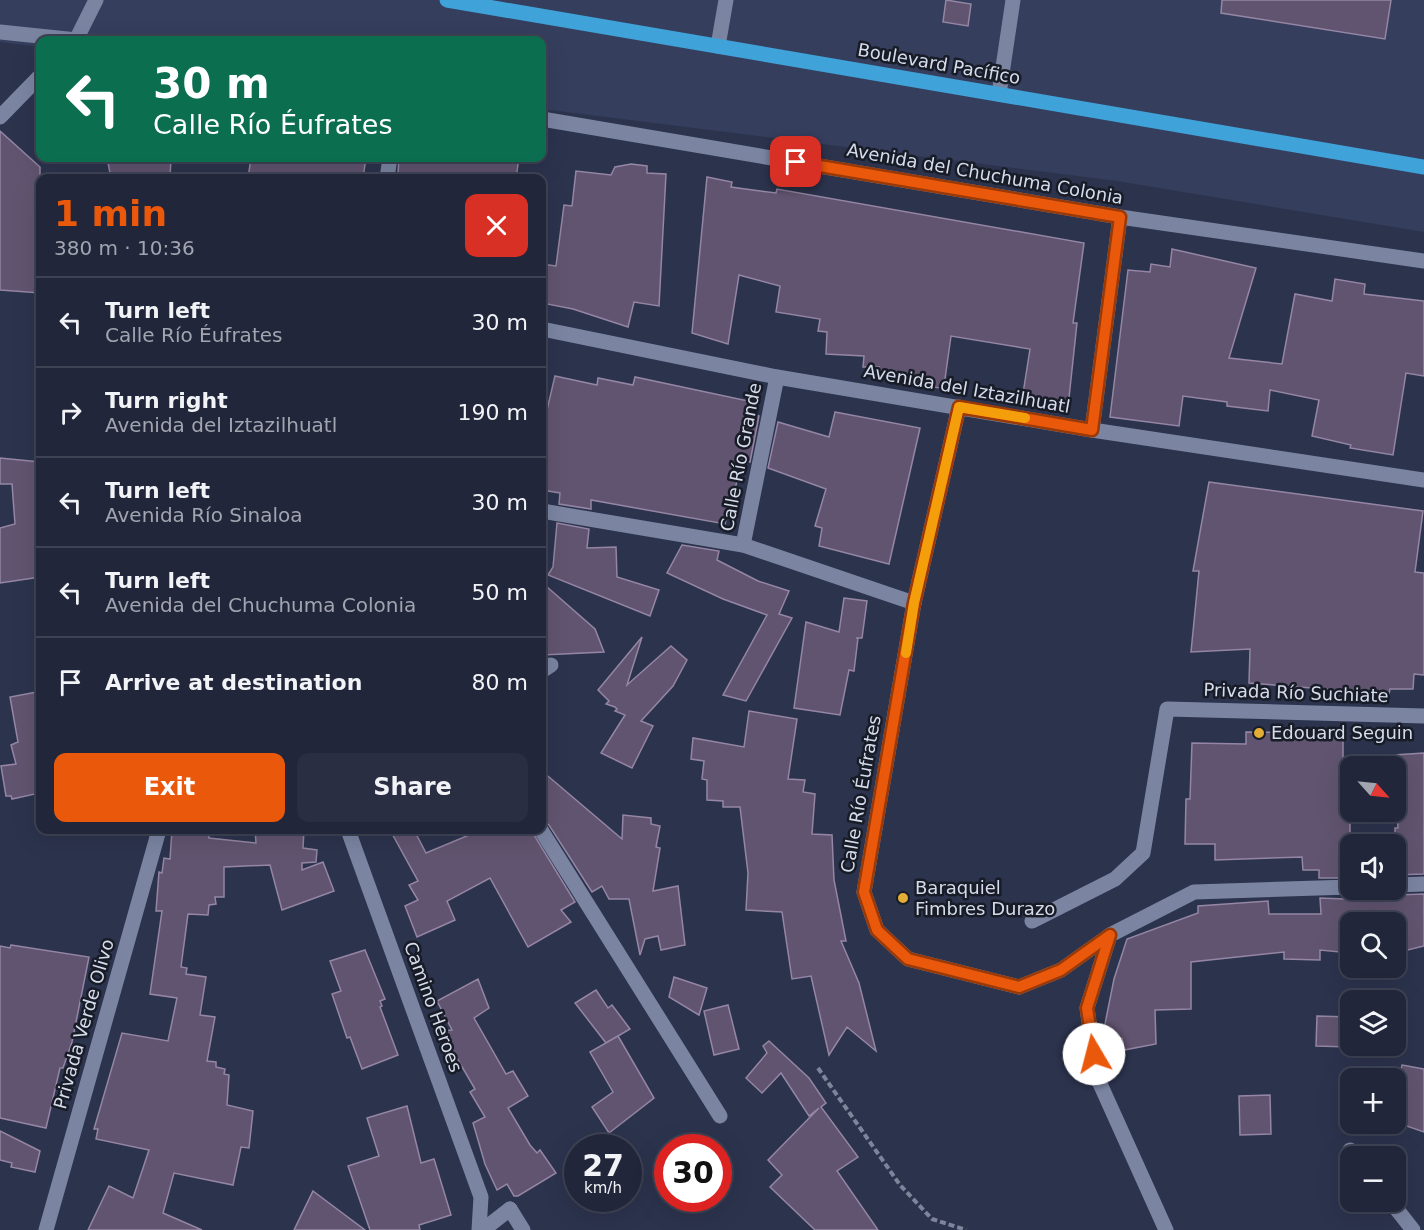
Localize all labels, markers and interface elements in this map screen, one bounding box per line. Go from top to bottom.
street label: Boulevard Pacífico [856,39,1022,88]
text: 30 m [153,59,270,108]
icon: left [54,60,132,138]
text: Calle Río Éufrates [153,109,393,140]
pin [770,136,821,187]
street label: Avenida del Chuchuma Colonia [845,139,1125,208]
icon: arrive [779,145,812,178]
text: 1 min [54,193,167,234]
button: close [465,194,528,257]
text: 380 m · 10:36 [54,236,195,260]
text: Turn left [105,298,210,323]
icon: left [54,306,87,339]
text: 30 m [472,310,528,335]
text: Calle Río Éufrates [105,323,282,347]
street label: Avenida del Iztazilhuatl [862,360,1072,417]
street label: Calle Río Grande [716,381,765,533]
text: Turn right [105,388,228,413]
icon: right [54,396,87,429]
text: 190 m [458,400,528,425]
text: Avenida del Iztazilhuatl [105,413,337,437]
text: Turn left [105,478,210,503]
icon: left [54,486,87,519]
text: 30 m [472,490,528,515]
text: Avenida Río Sinaloa [105,503,302,527]
text: Turn left [105,568,210,593]
icon: left [54,576,87,609]
text: 50 m [472,580,528,605]
text: Avenida del Chuchuma Colonia [105,593,416,617]
icon: arrive [54,666,87,699]
text: Arrive at destination [105,670,362,695]
text: 80 m [472,670,528,695]
street label: Privada Río Suchiate [1203,679,1389,706]
street label: Calle Río Éufrates [836,713,885,874]
place label: Edouard Seguin [1271,722,1413,743]
marker: Edouard Seguin [1252,726,1266,740]
button: Exit [54,753,285,822]
button: Share [297,753,528,822]
north arrow [1340,756,1406,822]
map controls [1340,756,1406,1212]
button: sound [1340,834,1406,900]
place label: Baraquiel Fimbres Durazo [915,877,1055,919]
marker: Baraquiel Fimbres Durazo [896,891,910,905]
button: search [1340,912,1406,978]
street label: Privada Verde Olivo [49,936,118,1111]
street label: Camino Heroes [400,939,467,1075]
button: layers [1340,990,1406,1056]
position arrow [1062,1022,1126,1086]
button: + [1340,1068,1406,1134]
speed limit sign: 30 [654,1134,732,1212]
button: − [1340,1146,1406,1212]
text: 27 [582,1148,624,1183]
text: km/h [584,1179,622,1197]

